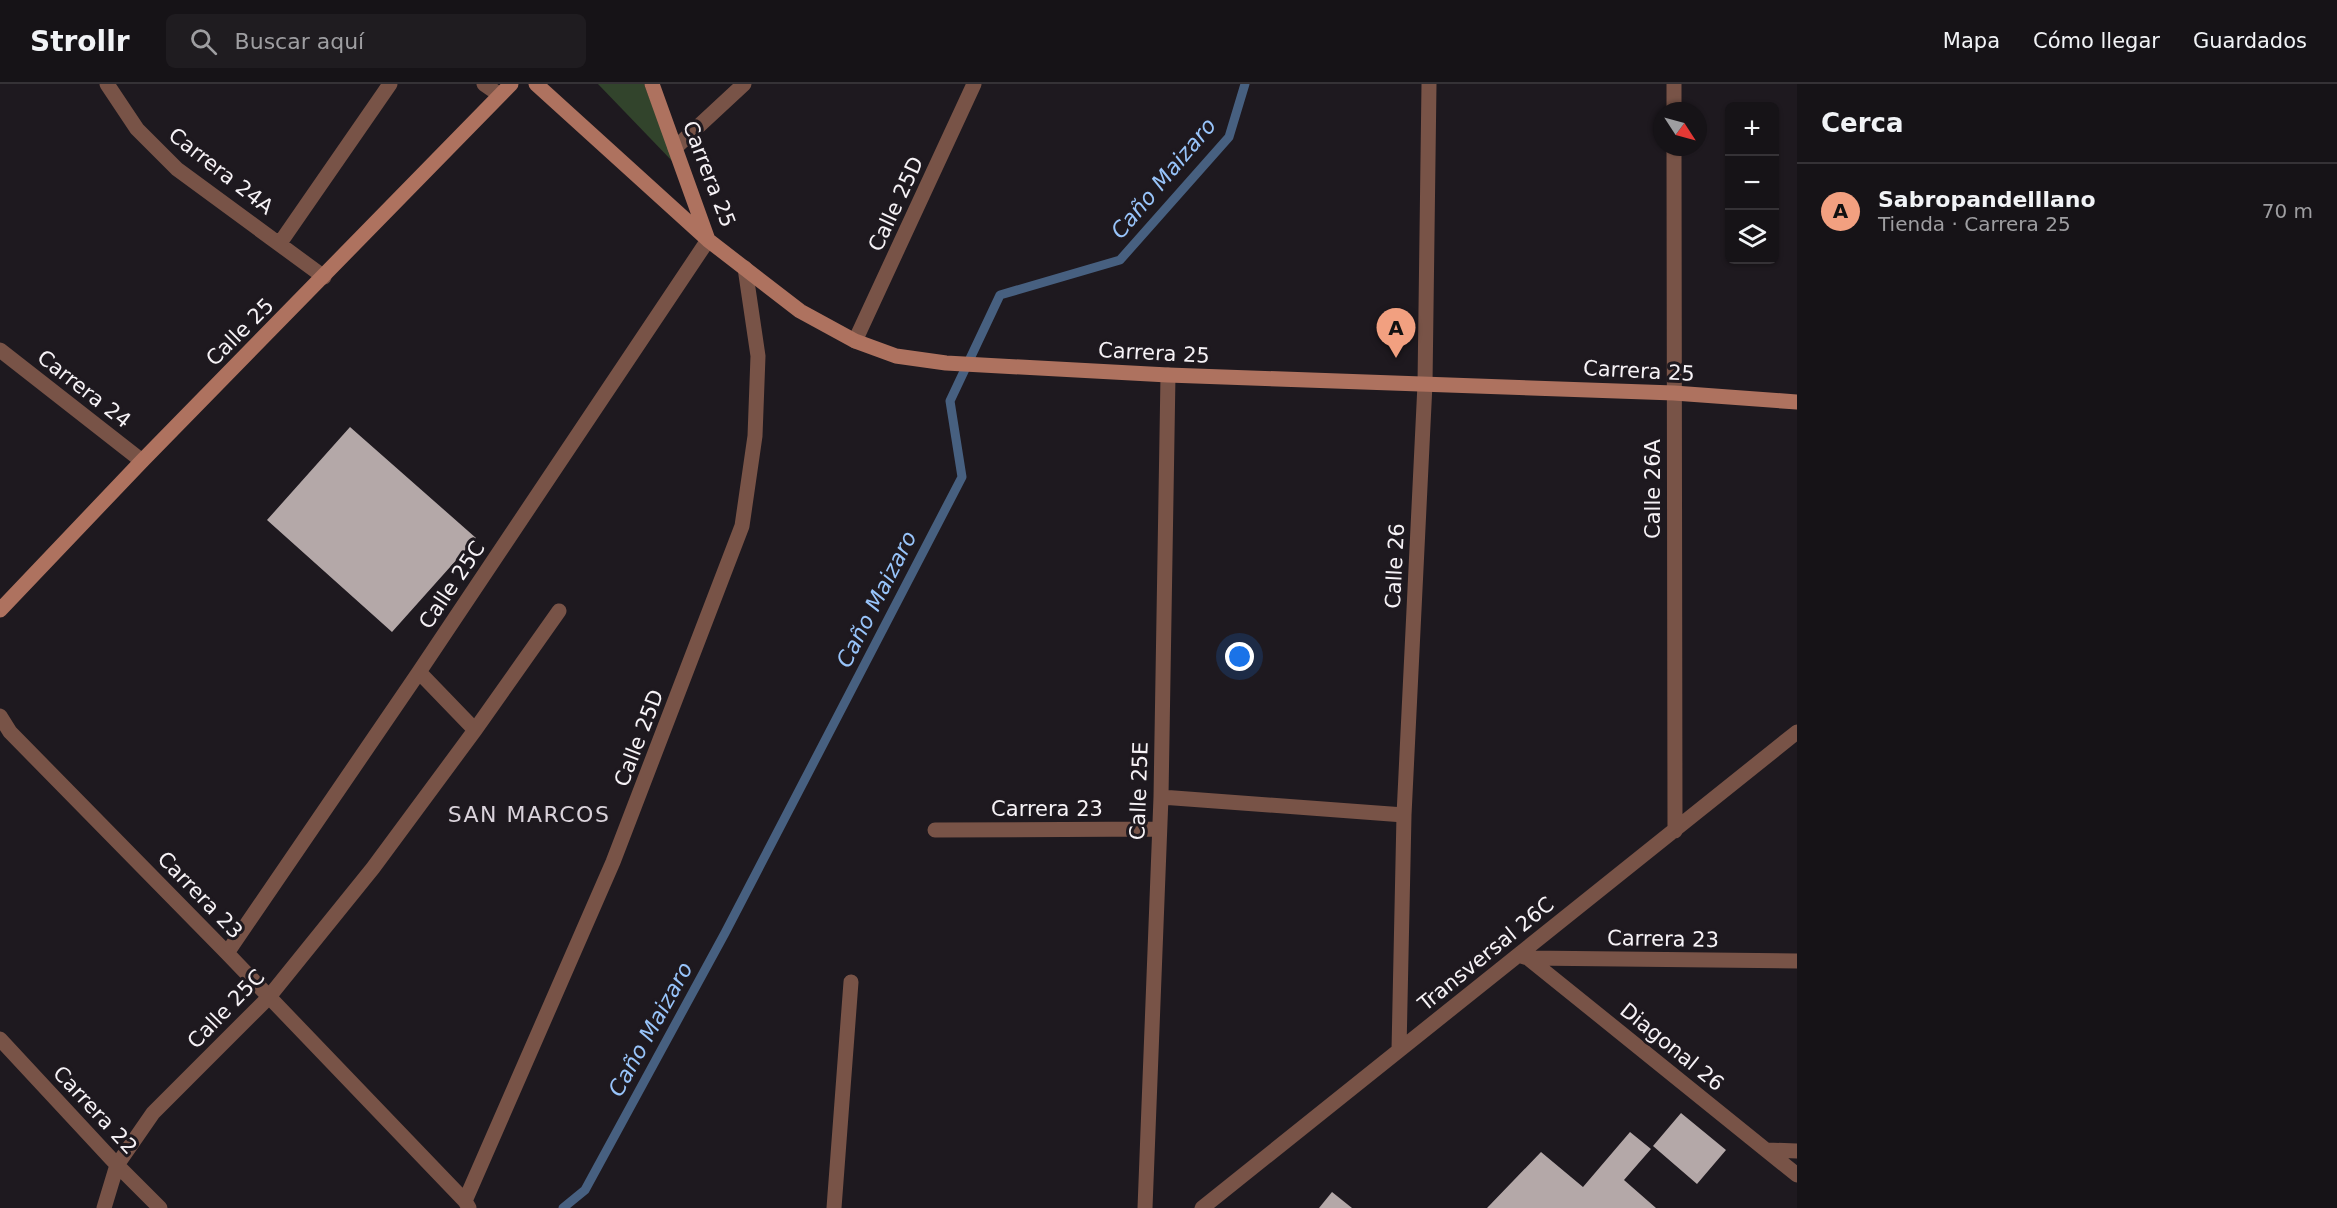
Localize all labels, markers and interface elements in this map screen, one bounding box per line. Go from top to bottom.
search box [166,14,586,68]
text: Strollr [30,25,130,58]
icon: search [187,25,220,58]
text: Buscar aquí [235,29,364,54]
text: Mapa [1943,29,2000,53]
text: Cómo llegar [2033,29,2160,53]
text: Guardados [2193,29,2307,53]
north arrow [1653,102,1707,156]
map controls [1725,102,1779,264]
button: + [1725,102,1779,156]
text: Cerca [1821,108,1904,138]
water label: Caño Maizaro [1106,113,1221,244]
street label: Carrera 25 [678,118,740,230]
street label: Carrera 24A [164,123,279,220]
street label: Calle 25D [864,153,928,255]
button: − [1725,156,1779,210]
text: Sabropandelllano [1878,187,2096,212]
text: A [1833,199,1848,223]
text: 70 m [2262,199,2313,223]
button: layers [1725,210,1779,264]
text: Tienda · Carrera 25 [1878,212,2071,236]
street label: Calle 25 [201,293,279,371]
pin: A [1376,308,1416,358]
street label: Carrera 25 [1098,338,1210,368]
street label: Carrera 24 [33,345,135,433]
street label: Carrera 25 [1583,356,1695,386]
street label: Calle 26A [1641,438,1665,539]
street label: Calle 26 [1381,523,1409,609]
water label: Caño Maizaro [831,527,921,671]
street label: Calle 25C [414,537,490,633]
your location [1225,642,1254,671]
street label: Calle 25D [610,686,668,790]
street label: Calle 25E [1125,741,1153,841]
street label: Carrera 23 [991,797,1103,821]
district label: SAN MARCOS [448,802,610,827]
street label: Carrera 23 [153,846,247,944]
street label: Transversal 26C [1413,892,1559,1017]
street label: Carrera 23 [1607,926,1719,952]
water label: Caño Maizaro [603,958,698,1101]
street label: Calle 25C [183,965,269,1053]
street label: Diagonal 26 [1615,998,1729,1096]
street label: Carrera 22 [48,1061,142,1159]

